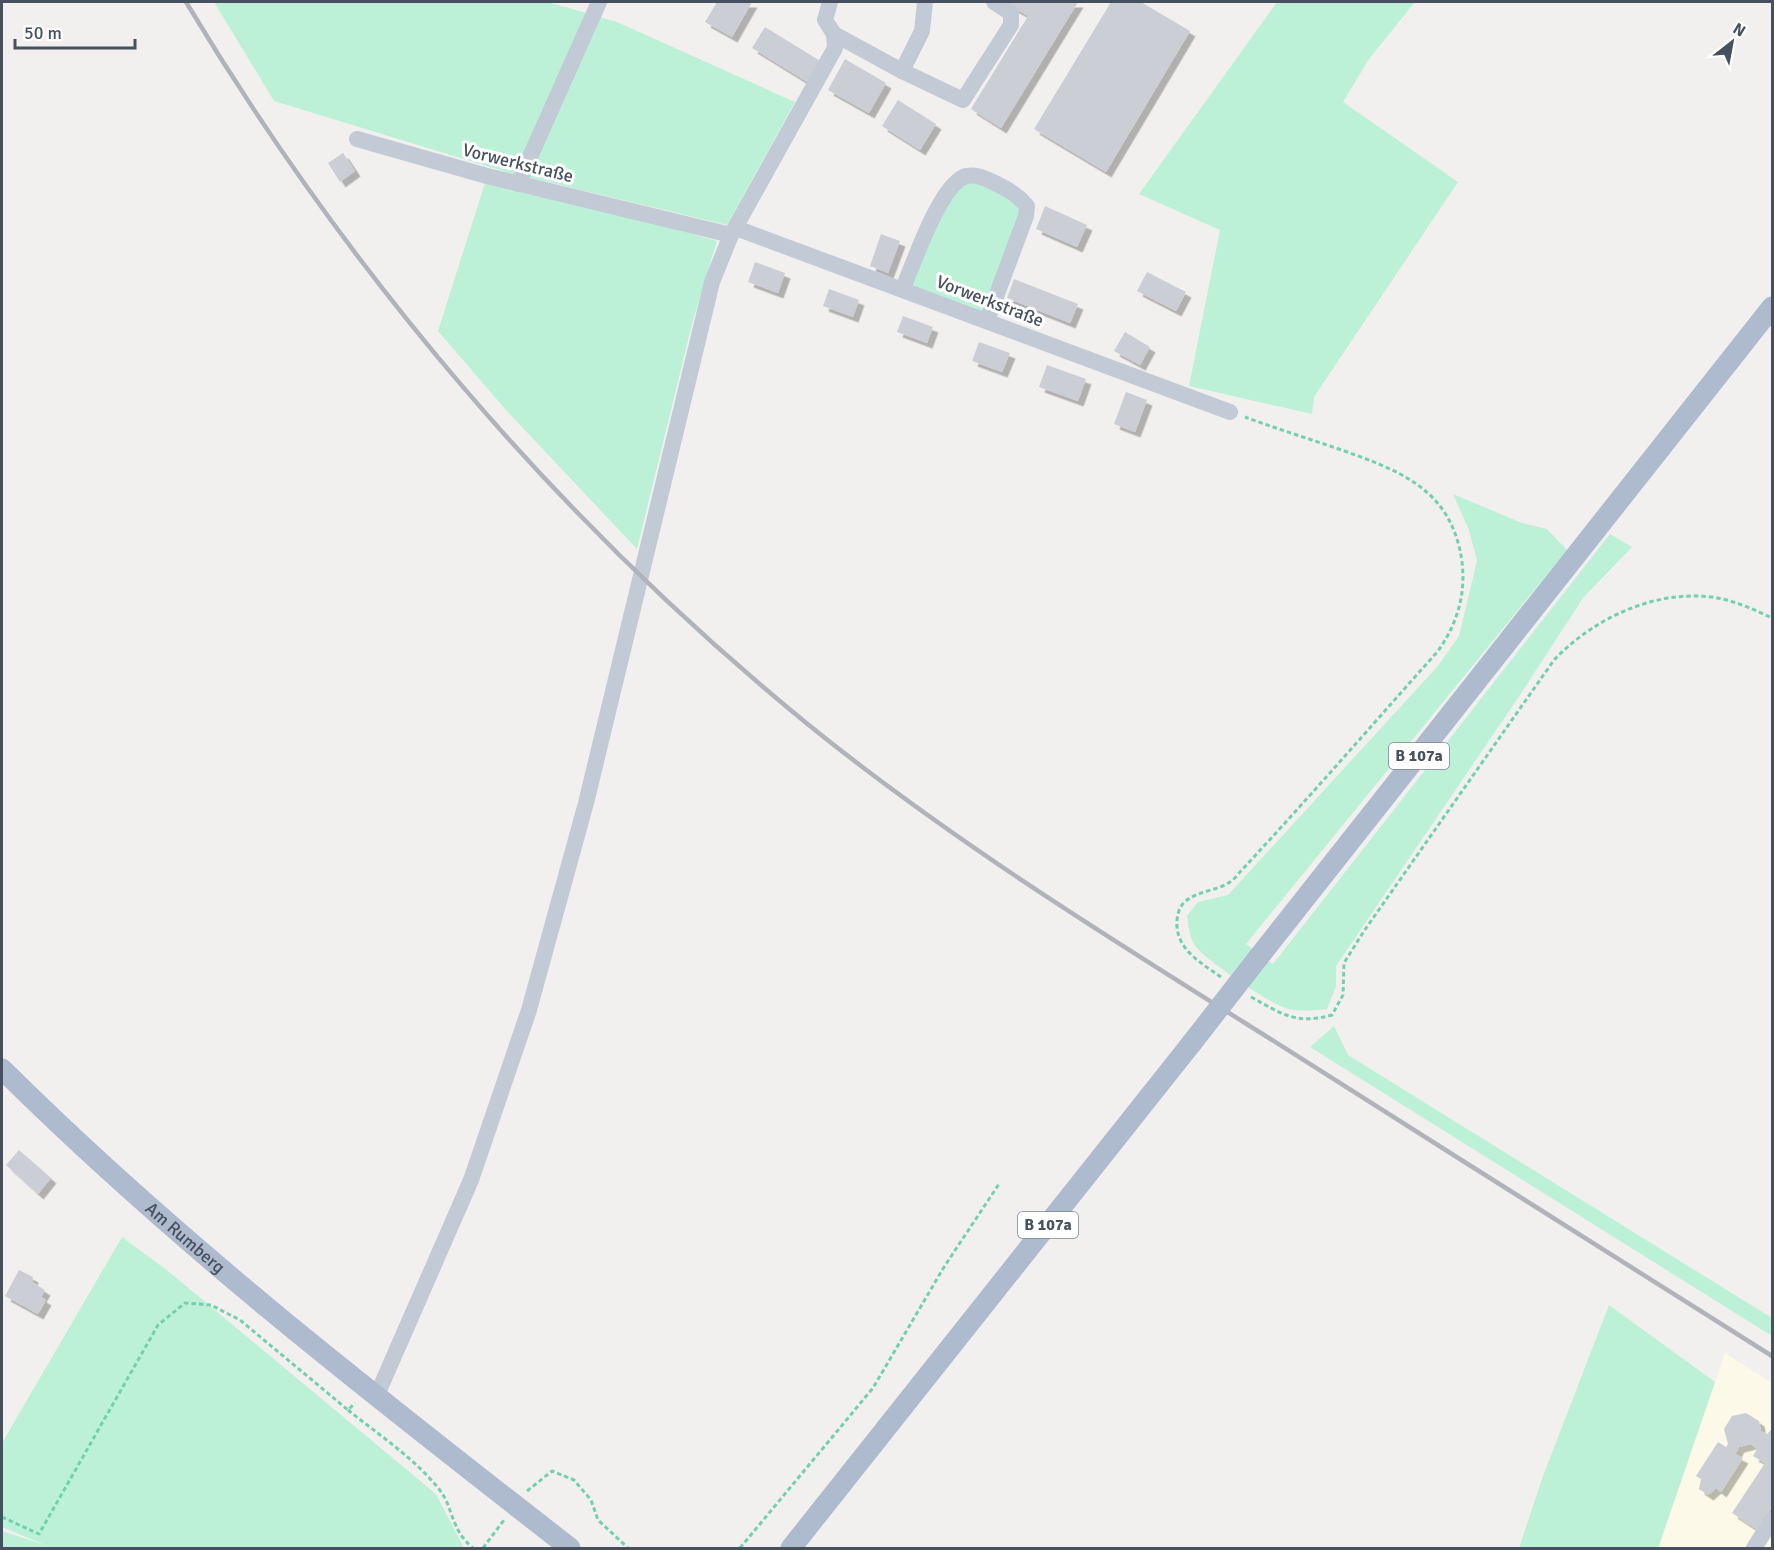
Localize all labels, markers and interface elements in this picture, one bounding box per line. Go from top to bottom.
scale bar [15,12,135,50]
north arrow [1702,12,1762,72]
text: N [1729,19,1749,41]
text: 50 m [24,22,62,44]
street label: Vorwerkstraße [460,139,576,187]
street label: Vorwerkstraße [933,270,1047,332]
road number: B 107a [1389,743,1449,769]
street label: Am Rumberg [141,1197,229,1278]
road number: B 107a [1018,1212,1078,1238]

